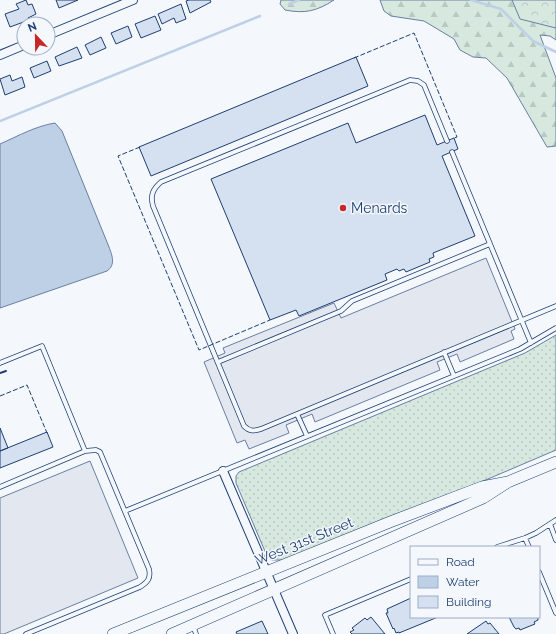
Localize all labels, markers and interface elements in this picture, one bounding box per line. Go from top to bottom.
north arrow [16,16,56,56]
text: N [26,20,39,35]
place label: Menards [351,200,408,216]
marker: Menards [338,203,348,213]
street label: West 31st Street [253,514,356,568]
legend [410,546,540,618]
text: Road [446,555,475,569]
text: Water [446,575,480,589]
text: Building [446,595,492,609]

